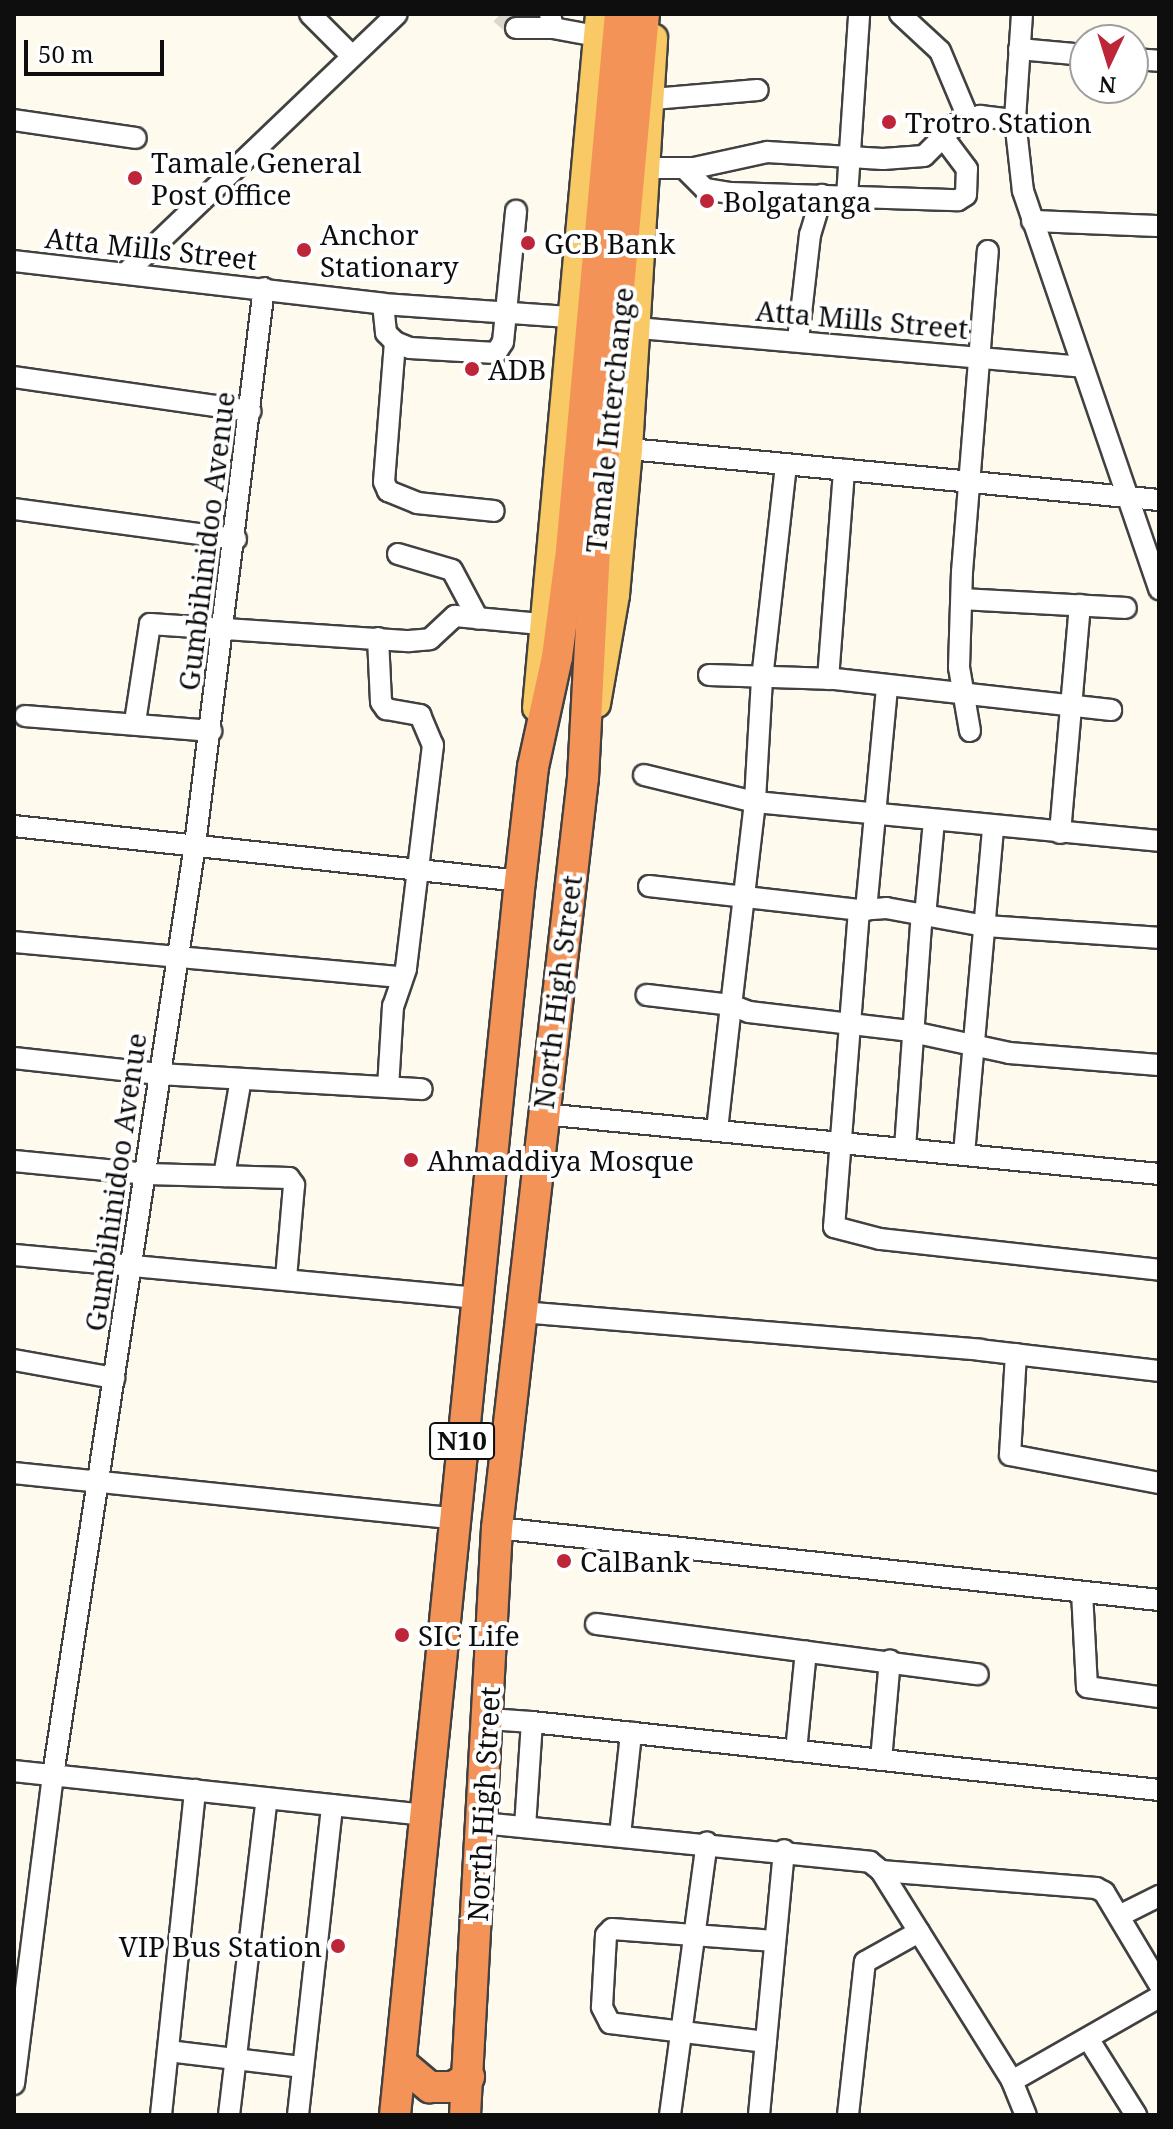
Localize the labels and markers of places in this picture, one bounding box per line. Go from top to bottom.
place label: Trotro Station [905,105,1092,139]
marker: Trotro Station [880,113,898,131]
place label: Tamale General Post Office [151,145,361,211]
marker: Tamale General Post Office [126,169,144,187]
place label: Bolgatanga [723,184,871,218]
marker: Bolgatanga [698,192,716,210]
place label: Anchor Stationary [320,217,459,283]
place label: GCB Bank [544,226,675,260]
marker: GCB Bank [519,234,537,252]
marker: Anchor Stationary [295,241,313,259]
place label: ADB [488,352,546,386]
marker: ADB [463,360,481,378]
place label: Ahmaddiya Mosque [427,1143,694,1177]
marker: Ahmaddiya Mosque [402,1151,420,1169]
place label: CalBank [580,1544,690,1578]
marker: CalBank [555,1552,573,1570]
place label: SIC Life [418,1618,520,1652]
marker: SIC Life [393,1626,411,1644]
place label: VIP Bus Station [119,1929,322,1963]
marker: VIP Bus Station [329,1937,347,1955]

